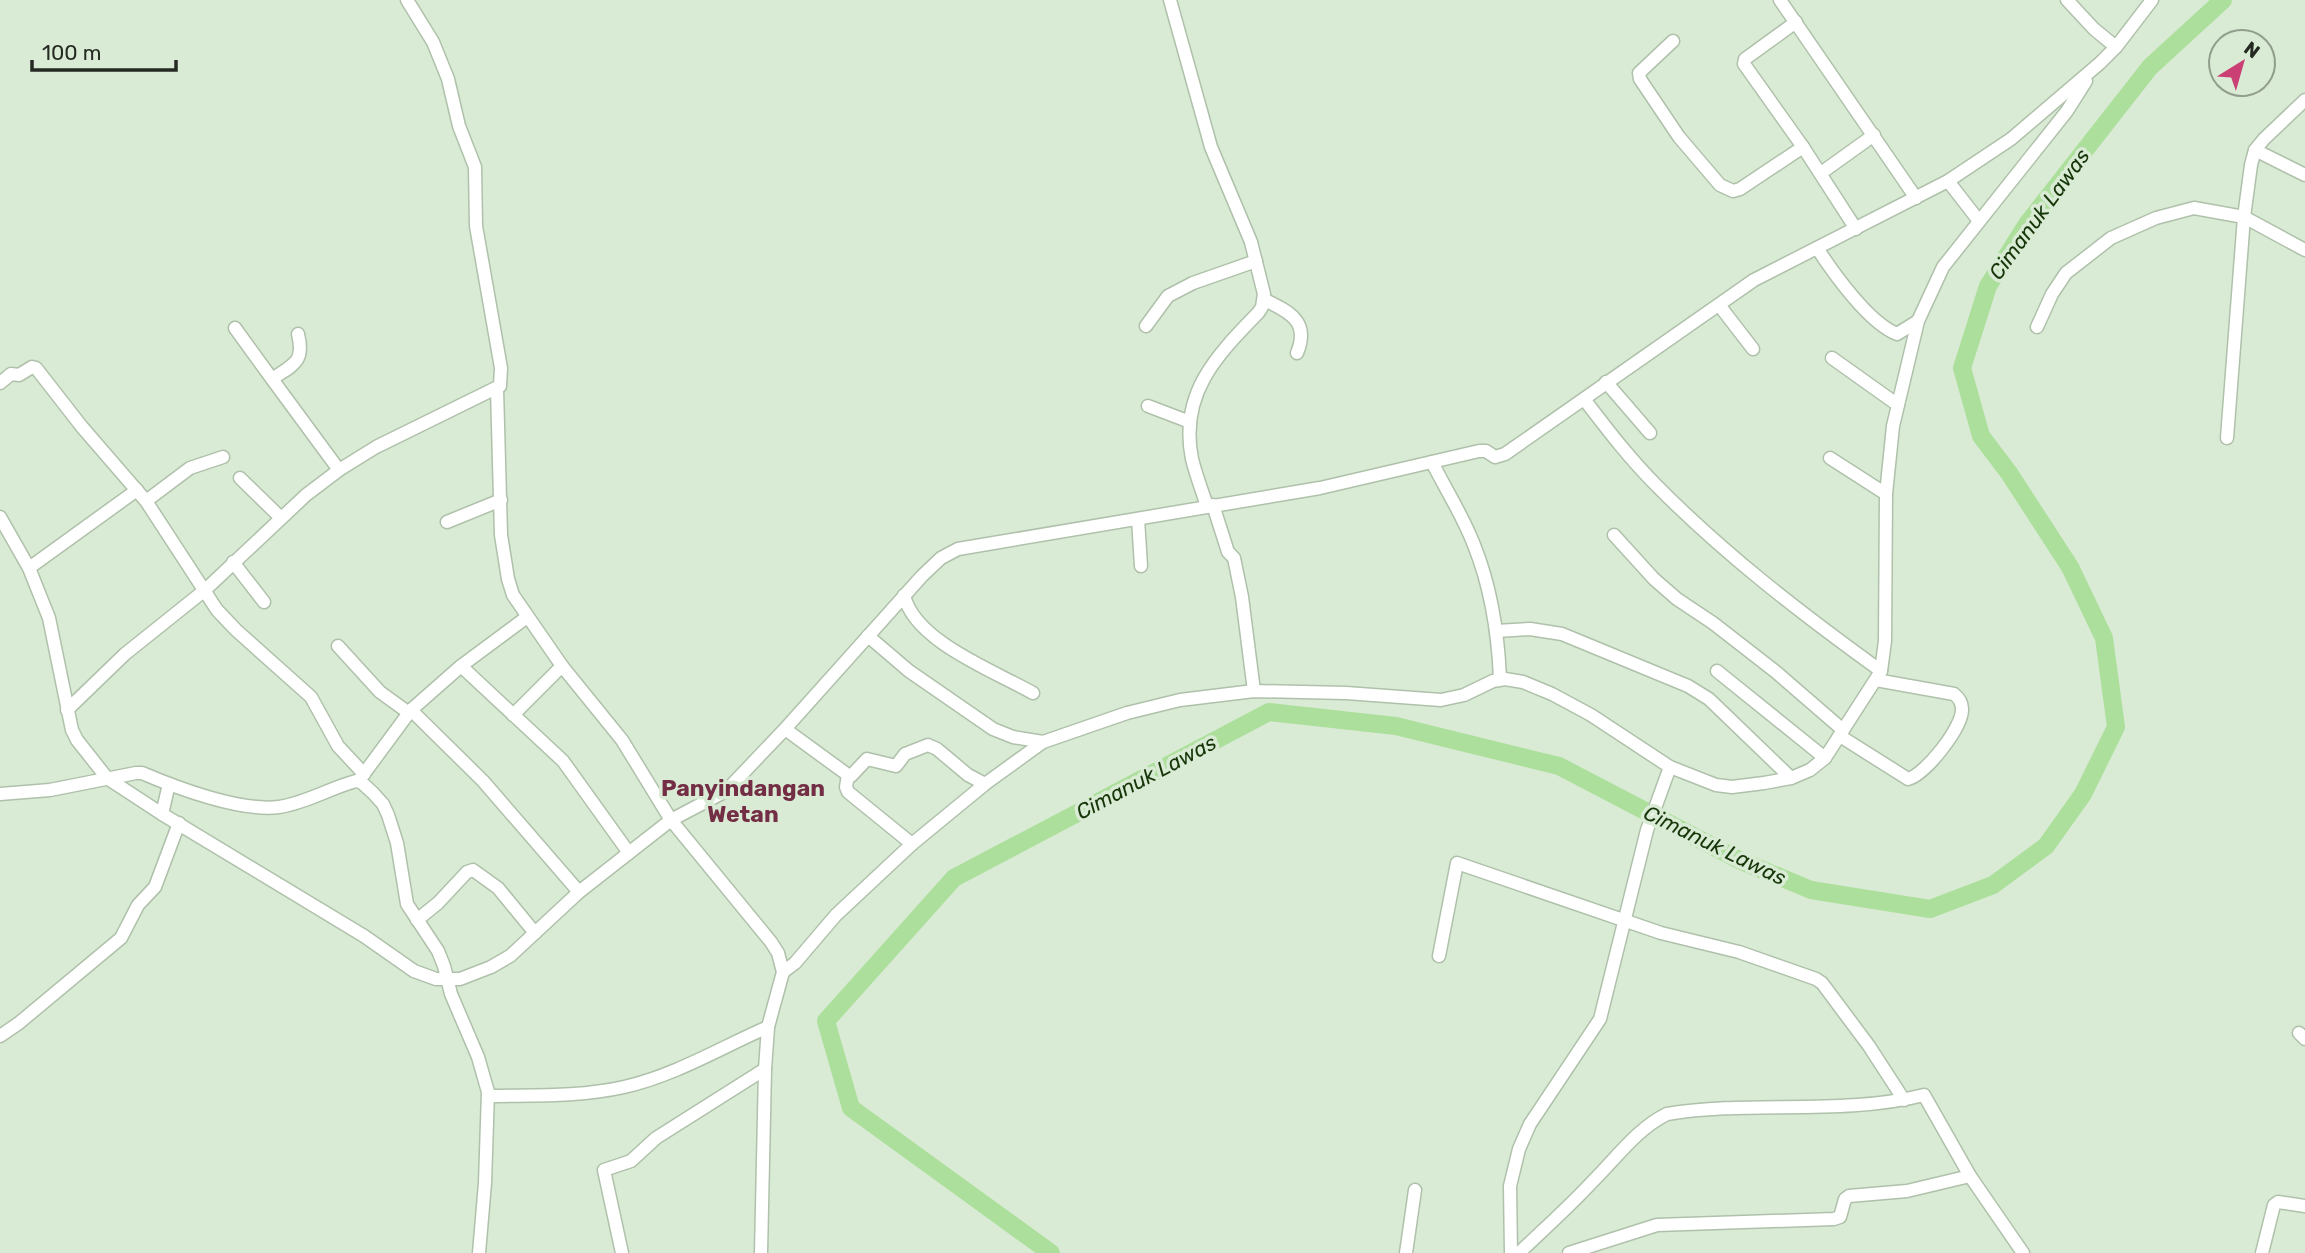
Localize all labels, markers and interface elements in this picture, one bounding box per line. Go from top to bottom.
scale bar [32,28,175,72]
north arrow [2207,28,2277,98]
text: N [2240,37,2264,63]
text: 100 m [42,40,101,65]
water label: Cimanuk Lawas [1983,144,2095,284]
water label: Cimanuk Lawas [1072,729,1221,824]
district label: Panyindangan Wetan [661,774,825,828]
water label: Cimanuk Lawas [1640,800,1790,890]

